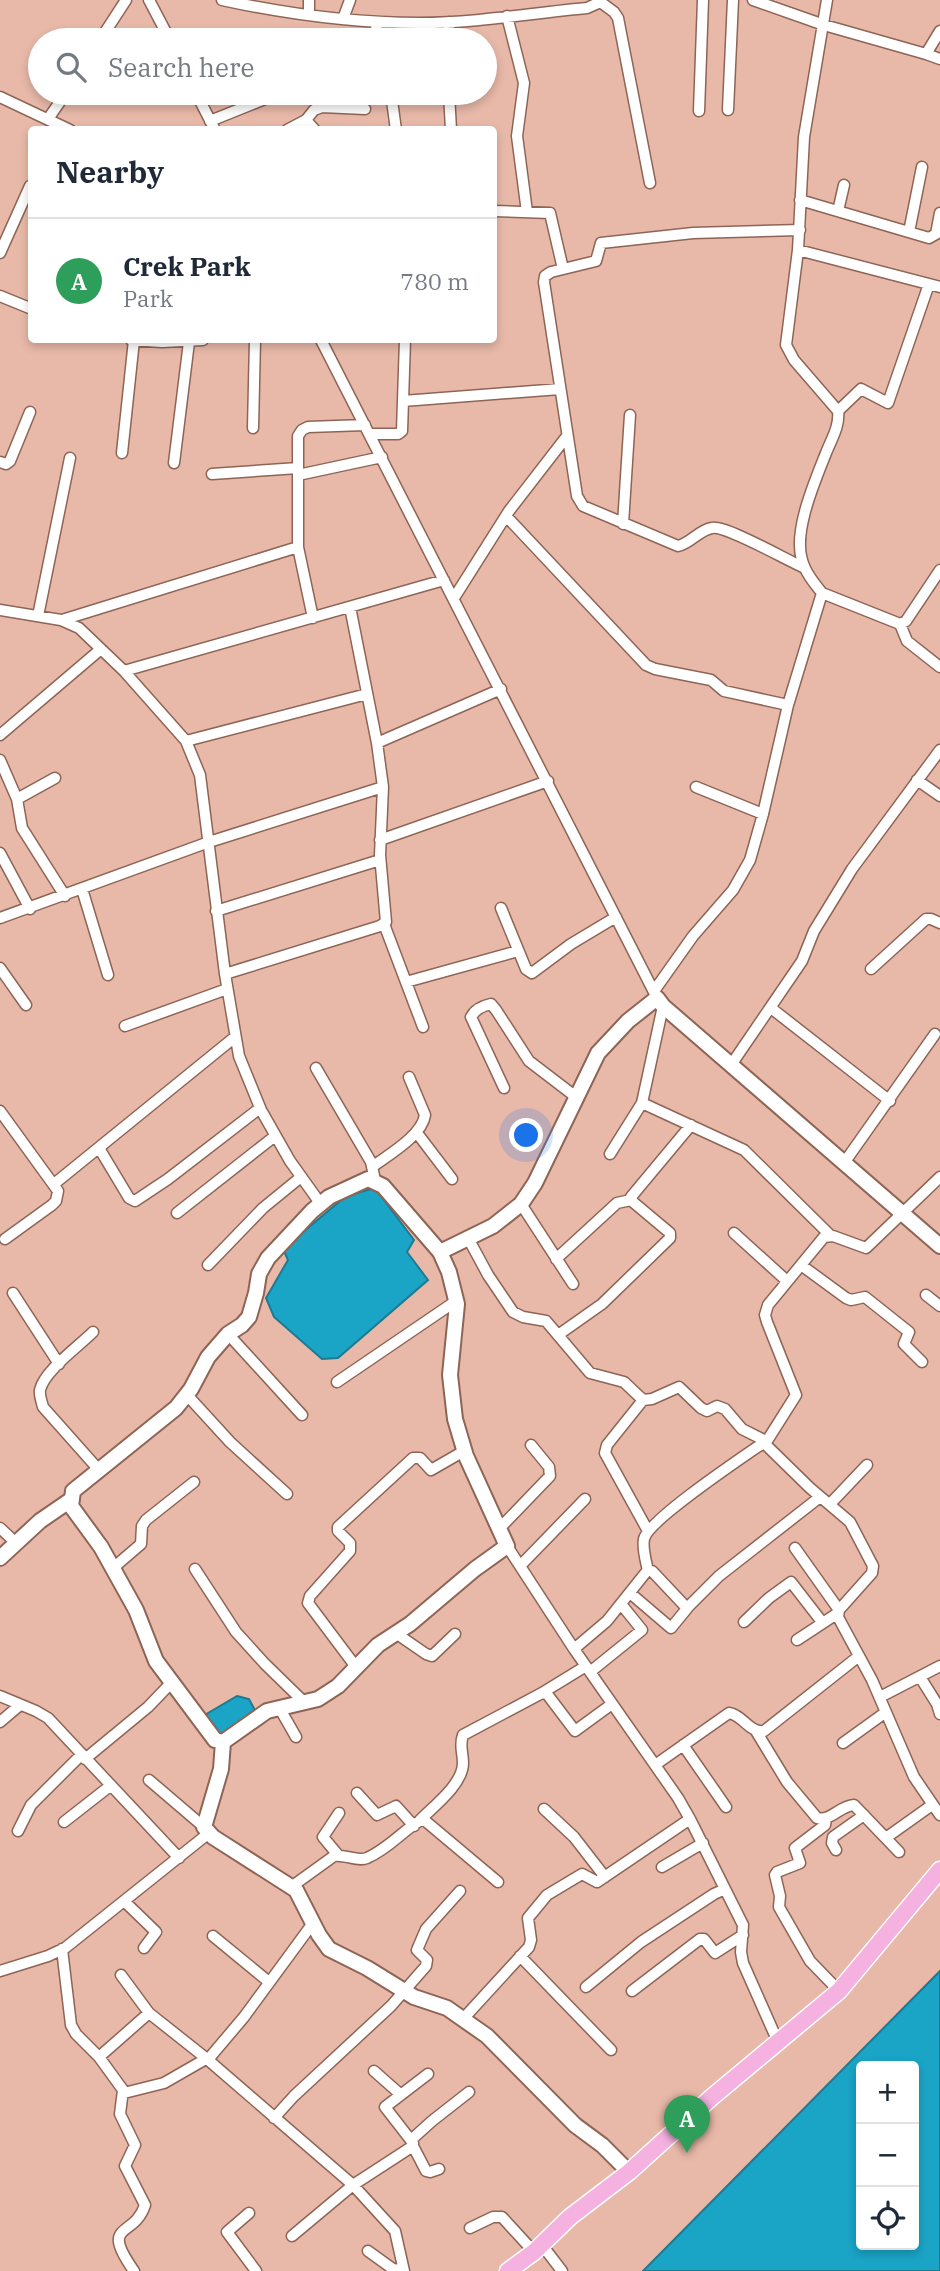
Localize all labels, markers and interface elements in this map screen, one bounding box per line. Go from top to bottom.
search box [28,28,497,105]
icon: search [52,48,90,86]
text: Search here [108,50,254,84]
text: Nearby [56,152,164,191]
text: Crek Park [123,249,251,283]
text: A [71,266,87,296]
text: 780 m [400,266,469,296]
text: Park [123,283,173,313]
your location [509,1118,543,1152]
map controls [856,2061,919,2250]
button: + [856,2061,919,2124]
pin: A [664,2095,710,2153]
button: − [856,2124,919,2187]
button: locate [856,2187,919,2250]

